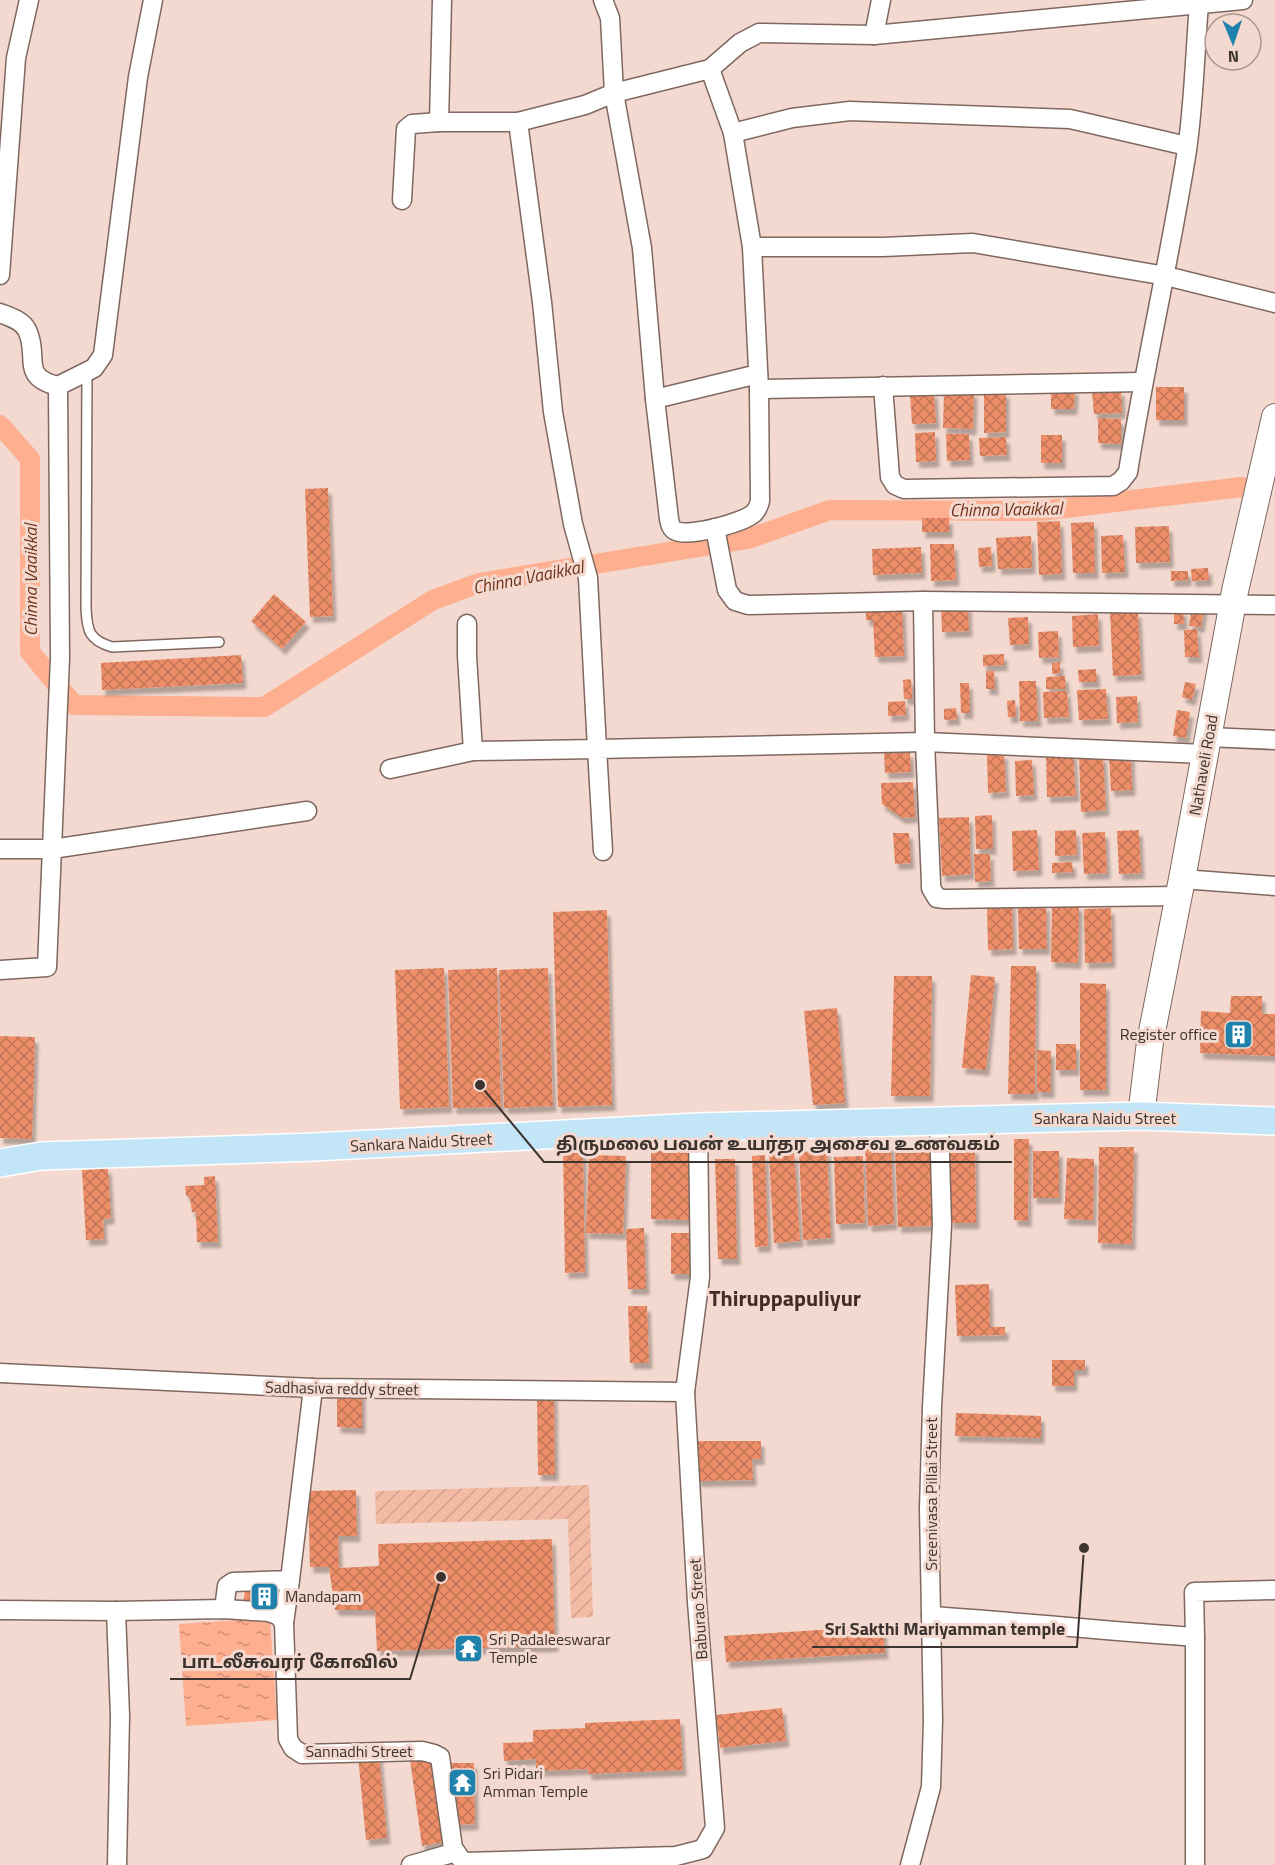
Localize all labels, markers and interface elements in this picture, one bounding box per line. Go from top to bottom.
north arrow [1203,12,1263,72]
text: N [1228,45,1239,69]
water label: Chinna Vaaikkal [950,494,1064,523]
water label: Chinna Vaaikkal [17,522,44,636]
water label: Chinna Vaaikkal [470,553,588,601]
street label: Nathaveli Road [1182,713,1224,817]
building icon: Register office [1222,1018,1254,1050]
place label: Register office [1120,1022,1217,1046]
street label: Sankara Naidu Street [1034,1106,1176,1130]
street label: Sankara Naidu Street [349,1126,493,1158]
callout: திருமலை பவன் உயர்தர அசைவ உணவகம் [544,1126,1012,1162]
text: திருமலை பவன் உயர்தர அசைவ உணவகம் [556,1130,1000,1157]
district label: Thiruppapuliyur [709,1281,861,1315]
street label: Sadhasiva reddy street [265,1375,419,1401]
street label: Sreenivasa Pillai Street [919,1417,943,1571]
street label: Baburao Street [682,1557,714,1660]
building icon: Mandapam [248,1580,280,1612]
place label: Mandapam [285,1584,361,1608]
callout: Sri Sakthi Mariyamman temple [812,1611,1077,1647]
text: Sri Sakthi Mariyamman temple [825,1615,1065,1642]
place label: Sri Padaleeswarar Temple [489,1627,611,1669]
temple icon: Sri Padaleeswarar Temple [452,1632,484,1664]
callout: பாடலீசுவரர் கோவில் [170,1643,410,1679]
text: பாடலீசுவரர் கோவில் [182,1648,398,1675]
street label: Sannadhi Street [305,1739,413,1763]
place label: Sri Pidari Amman Temple [483,1761,588,1803]
temple icon: Sri Pidari Amman Temple [446,1766,478,1798]

